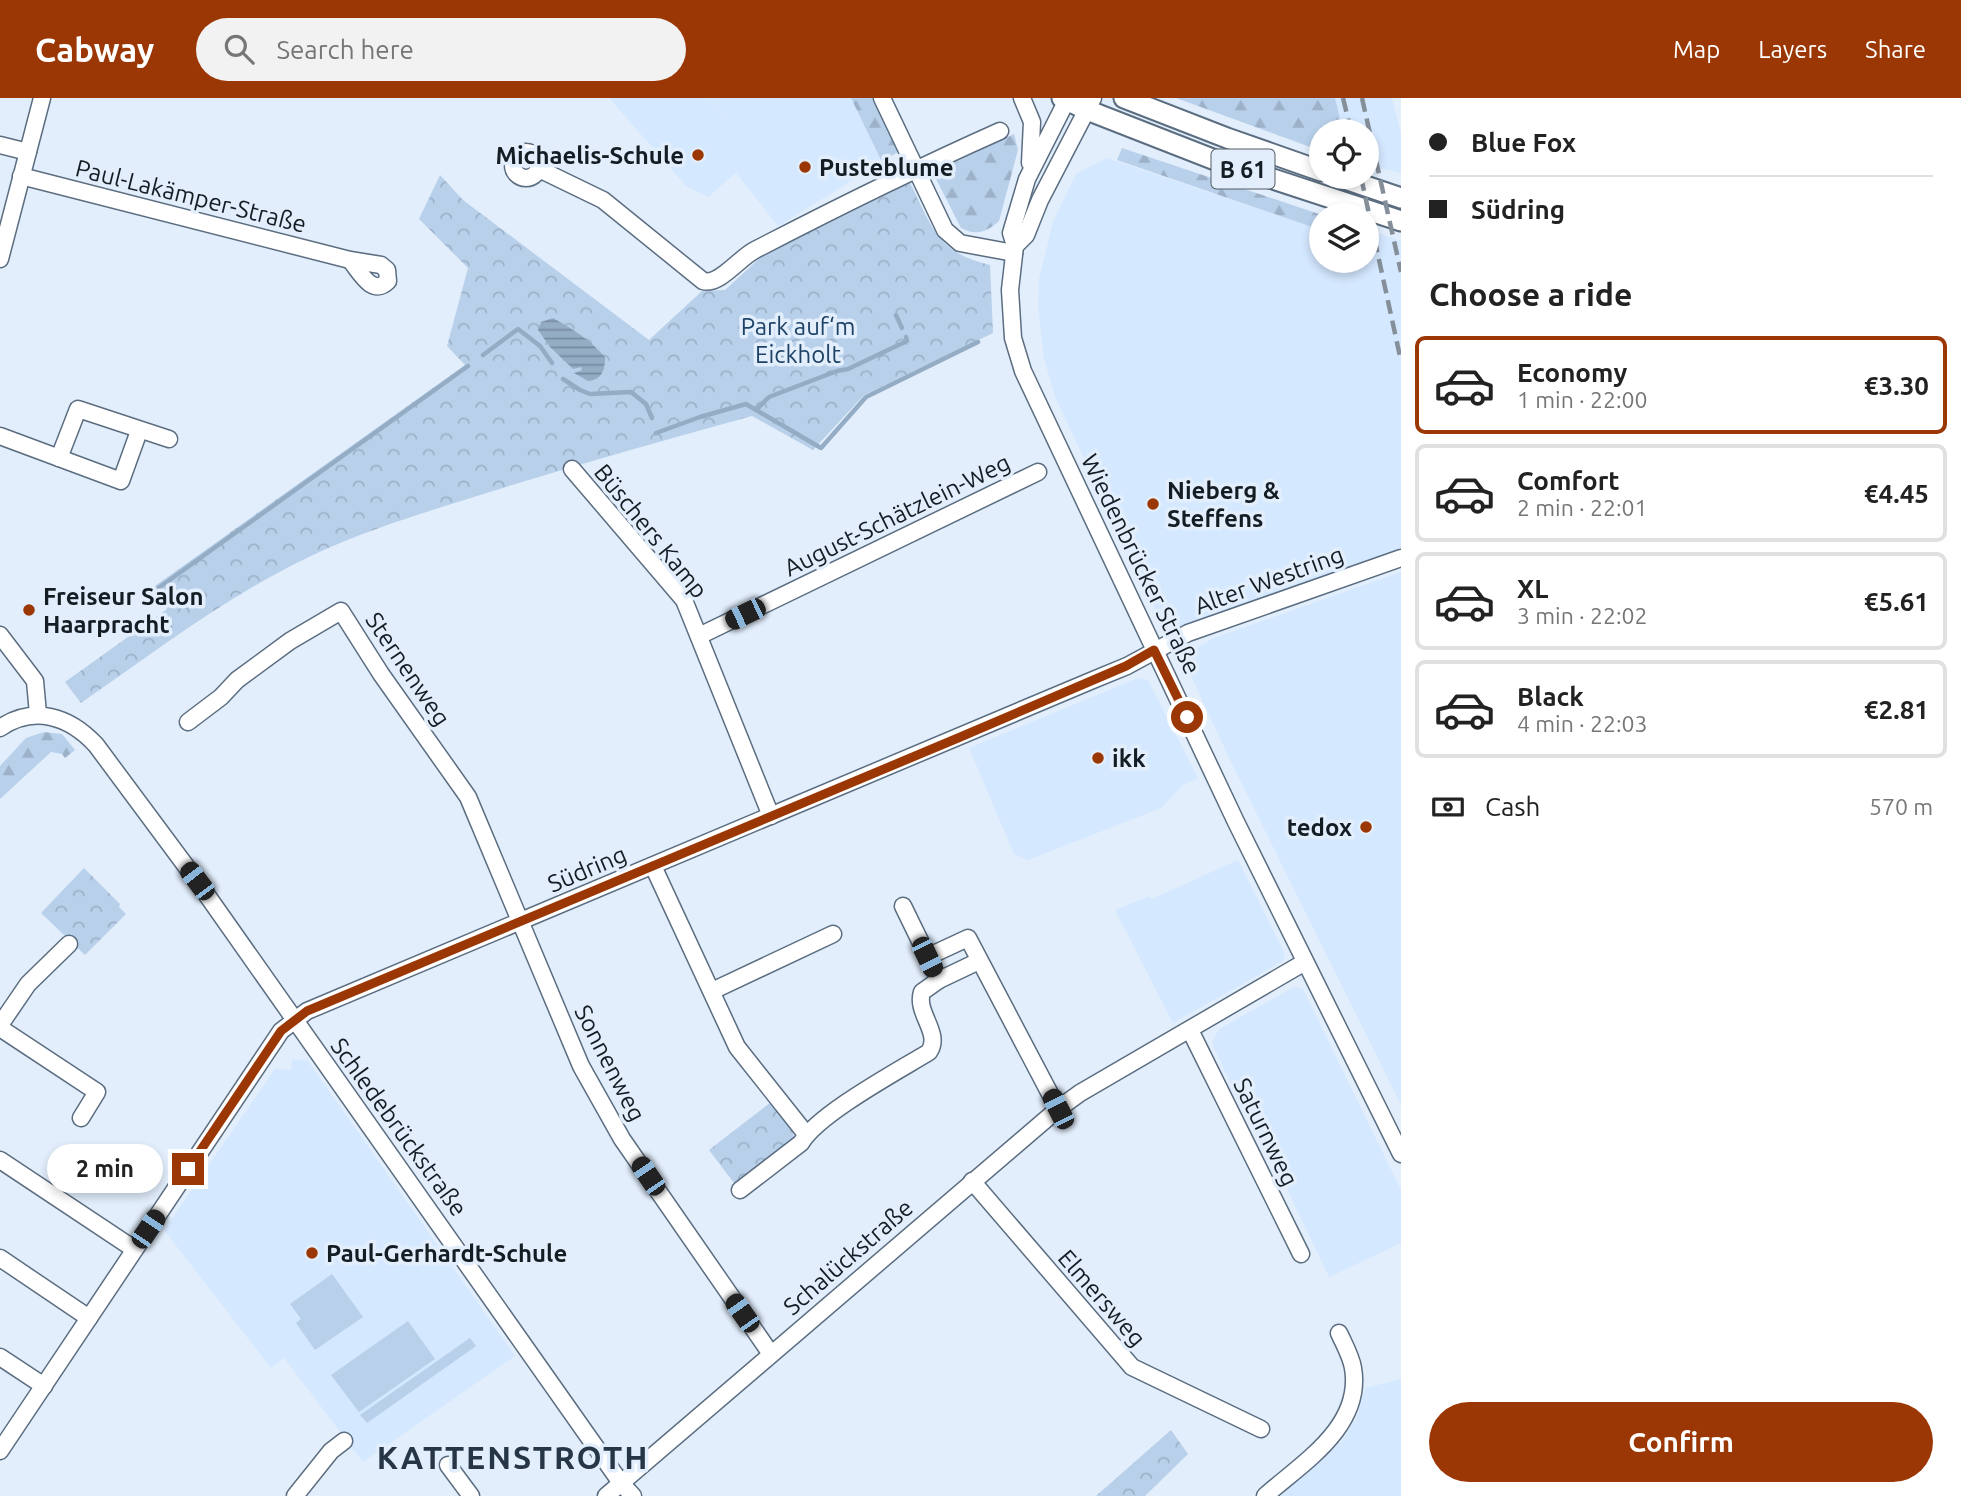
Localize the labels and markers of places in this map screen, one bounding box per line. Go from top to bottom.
place label: Michaelis-Schule [496,142,684,169]
marker: Michaelis-Schule [690,147,706,163]
place label: Pusteblume [819,154,954,181]
marker: Pusteblume [797,159,813,175]
place label: Nieberg & Steffens [1167,477,1280,532]
marker: Nieberg & Steffens [1145,496,1161,512]
place label: Freiseur Salon Haarpracht [43,583,204,638]
marker: Freiseur Salon Haarpracht [21,602,37,618]
place label: ikk [1112,745,1146,772]
marker: ikk [1090,750,1106,766]
place label: tedox [1287,814,1352,841]
marker: tedox [1358,819,1374,835]
place label: Paul-Gerhardt-Schule [326,1240,567,1267]
marker: Paul-Gerhardt-Schule [304,1245,320,1261]

